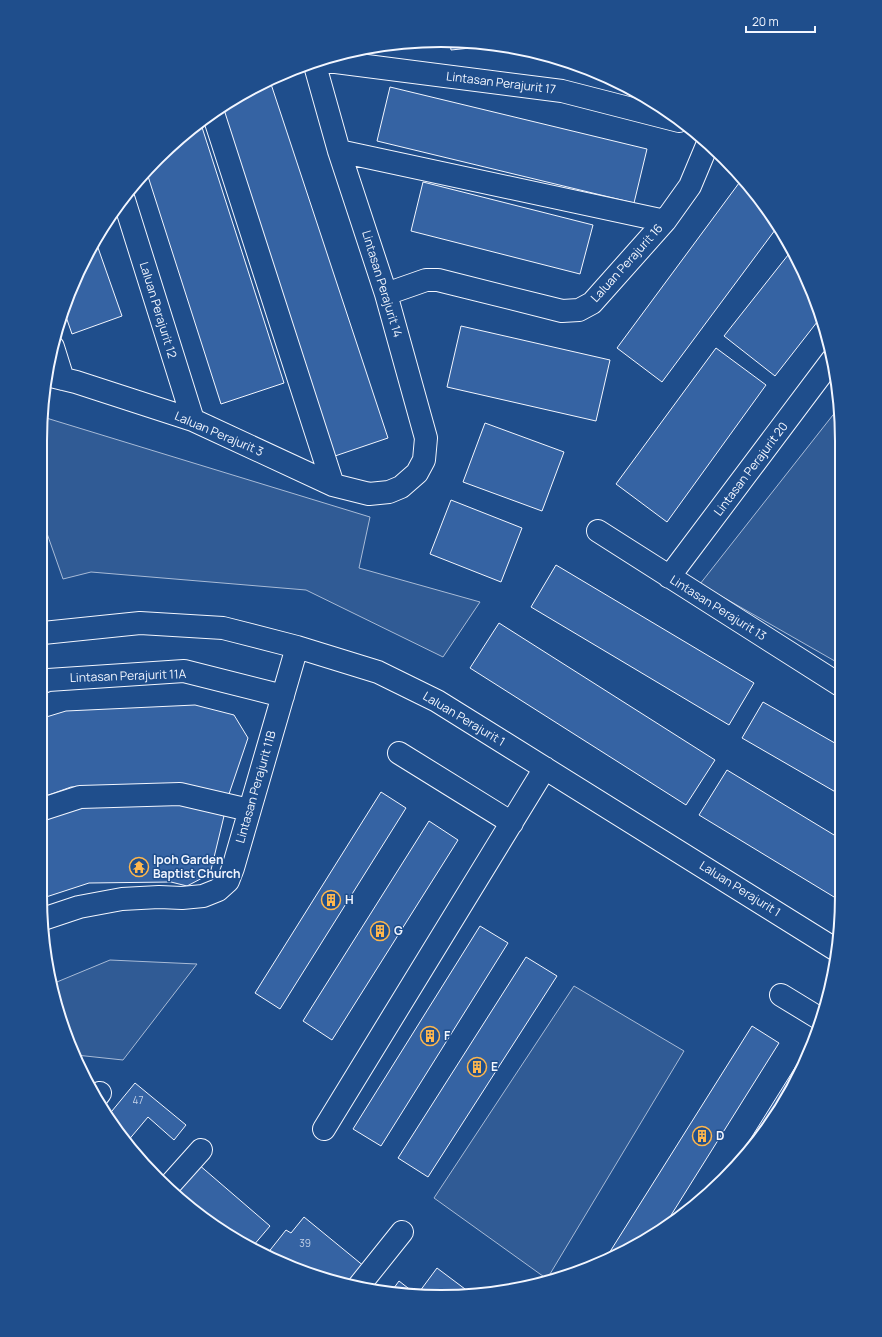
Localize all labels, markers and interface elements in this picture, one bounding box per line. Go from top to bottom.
scale bar [746,8,815,34]
text: 20 m [752,13,779,30]
street label: Lintasan Perajurit 17 [445,67,557,98]
street label: Laluan Perajurit 16 [587,220,667,306]
street label: Lintasan Perajurit 14 [358,228,407,340]
street label: Laluan Perajurit 12 [136,260,181,360]
street label: Laluan Perajurit 3 [172,407,266,460]
street label: Lintasan Perajurit 20 [710,418,792,519]
street label: Lintasan Perajurit 13 [667,571,770,644]
street label: Lintasan Perajurit 11A [70,665,187,686]
street label: Laluan Perajurit 1 [420,687,509,750]
street label: Lintasan Perajurit 11B [231,729,280,845]
place label: Ipoh Garden Baptist Church [153,851,241,882]
temple icon: Ipoh Garden Baptist Church [128,856,150,878]
street label: Laluan Perajurit 1 [696,857,784,920]
building icon: H [320,889,342,911]
place label: H [345,891,354,908]
building icon: G [369,920,391,942]
place label: G [394,922,403,939]
building icon: F [419,1025,441,1047]
place label: F [444,1027,451,1044]
building icon: E [466,1056,488,1078]
place label: E [491,1058,498,1075]
house number: 47 [133,1093,143,1107]
building icon: D [691,1125,713,1147]
place label: D [716,1127,724,1144]
house number: 39 [299,1236,311,1250]

